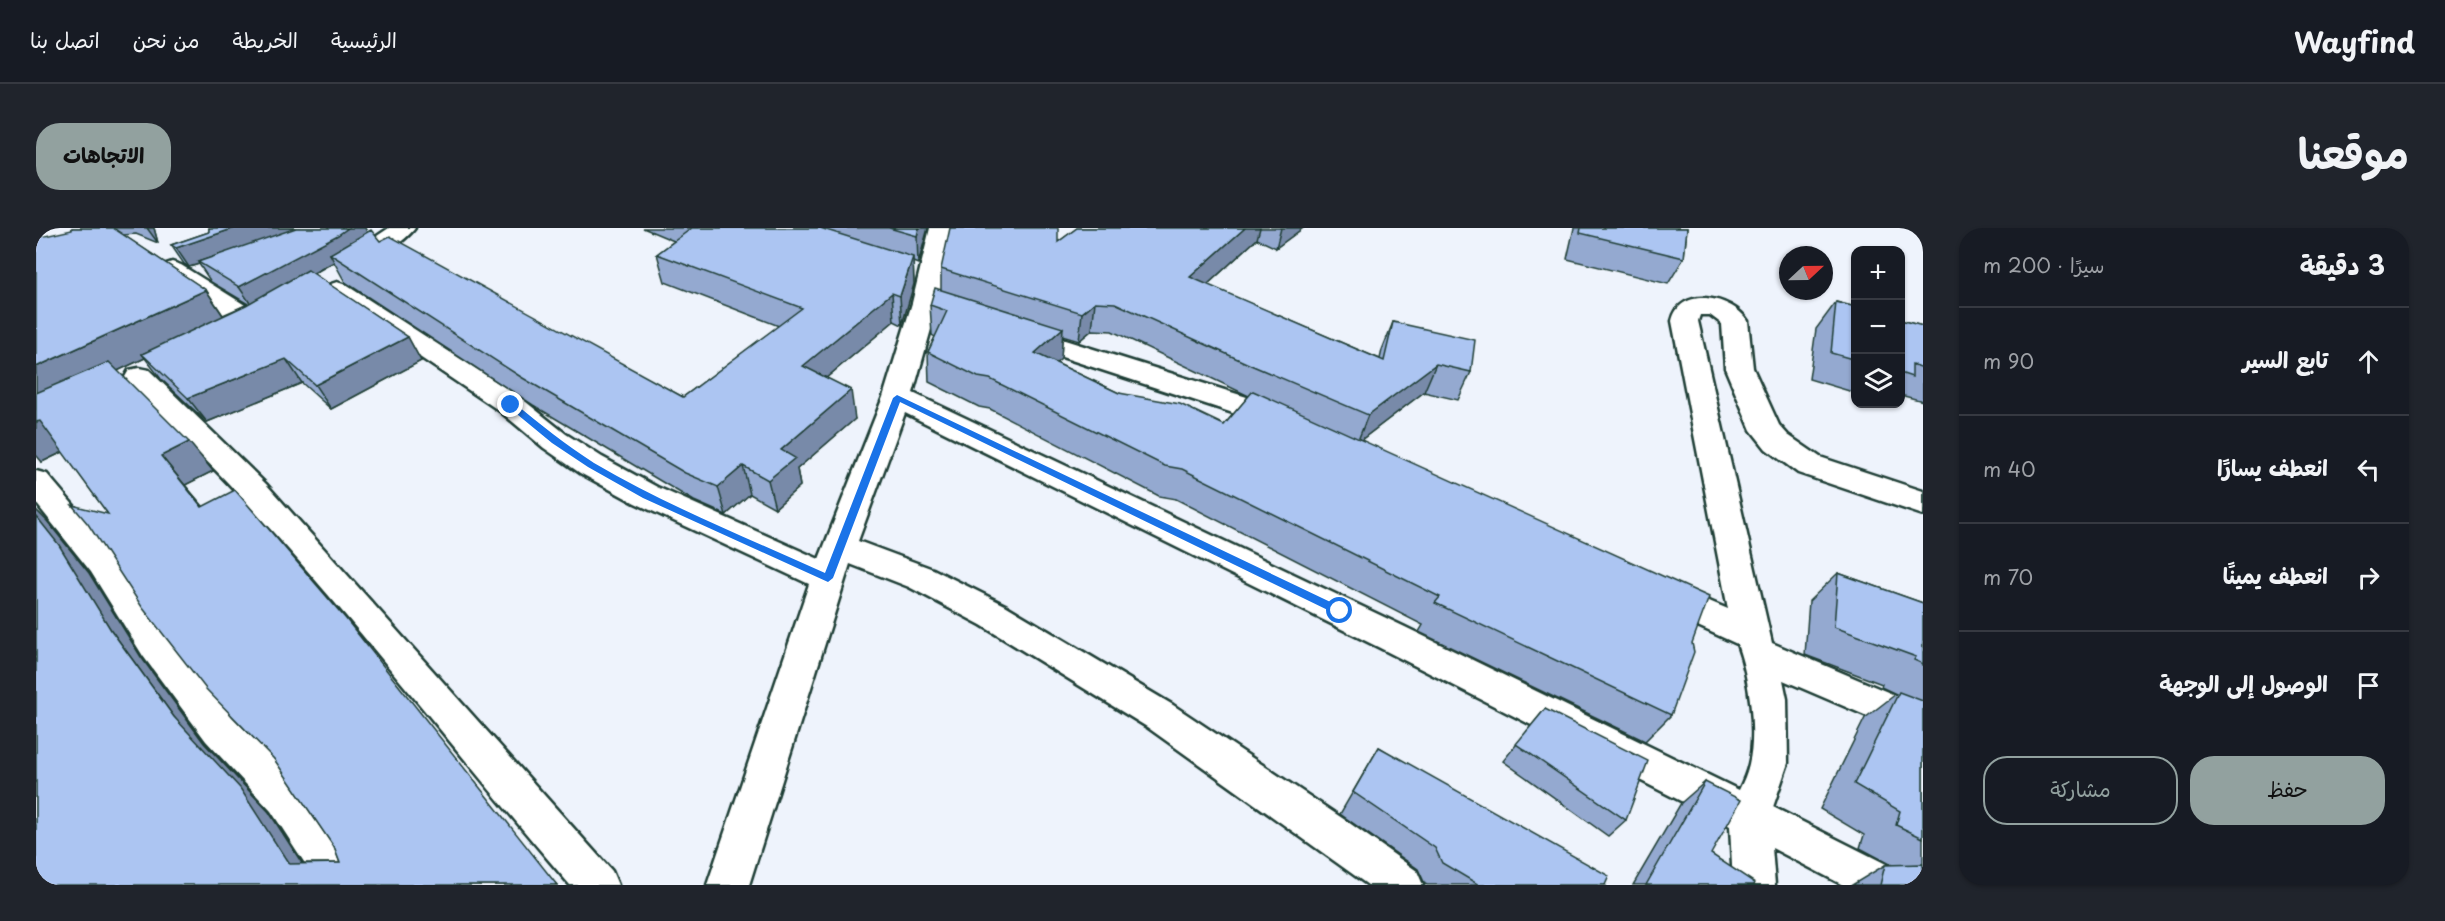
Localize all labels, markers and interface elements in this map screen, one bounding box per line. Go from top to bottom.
text: Wayfind [2294,20,2415,63]
text: اتصل بنا [30,23,100,55]
text: من نحن [133,23,199,55]
text: الخريطة [232,23,298,55]
text: الرئيسية [331,23,397,55]
text: موقعنا [2298,120,2409,183]
button: الاتجاهات [36,123,171,190]
text: 3 دقيقة [2300,245,2385,284]
north arrow [1779,246,1833,300]
map controls [1851,246,1905,408]
button: + [1851,246,1905,300]
text: سيرًا · 200 m [1983,250,2105,280]
button: − [1851,300,1905,354]
text: تابع السير [2243,342,2328,375]
icon: ahead [2352,345,2385,378]
text: 90 m [1983,346,2034,376]
button: layers [1851,354,1905,408]
route end [497,391,523,417]
text: انعطف يسارًا [2217,450,2328,483]
icon: left [2352,453,2385,486]
text: 40 m [1983,454,2036,484]
text: انعطف يمينًا [2223,558,2328,591]
icon: right [2352,561,2385,594]
text: 70 m [1983,562,2033,592]
route start [1326,597,1352,623]
text: الوصول إلى الوجهة [2159,666,2328,699]
icon: arrive [2352,669,2385,702]
button: مشاركة [1983,756,2178,825]
button: حفظ [2190,756,2385,825]

